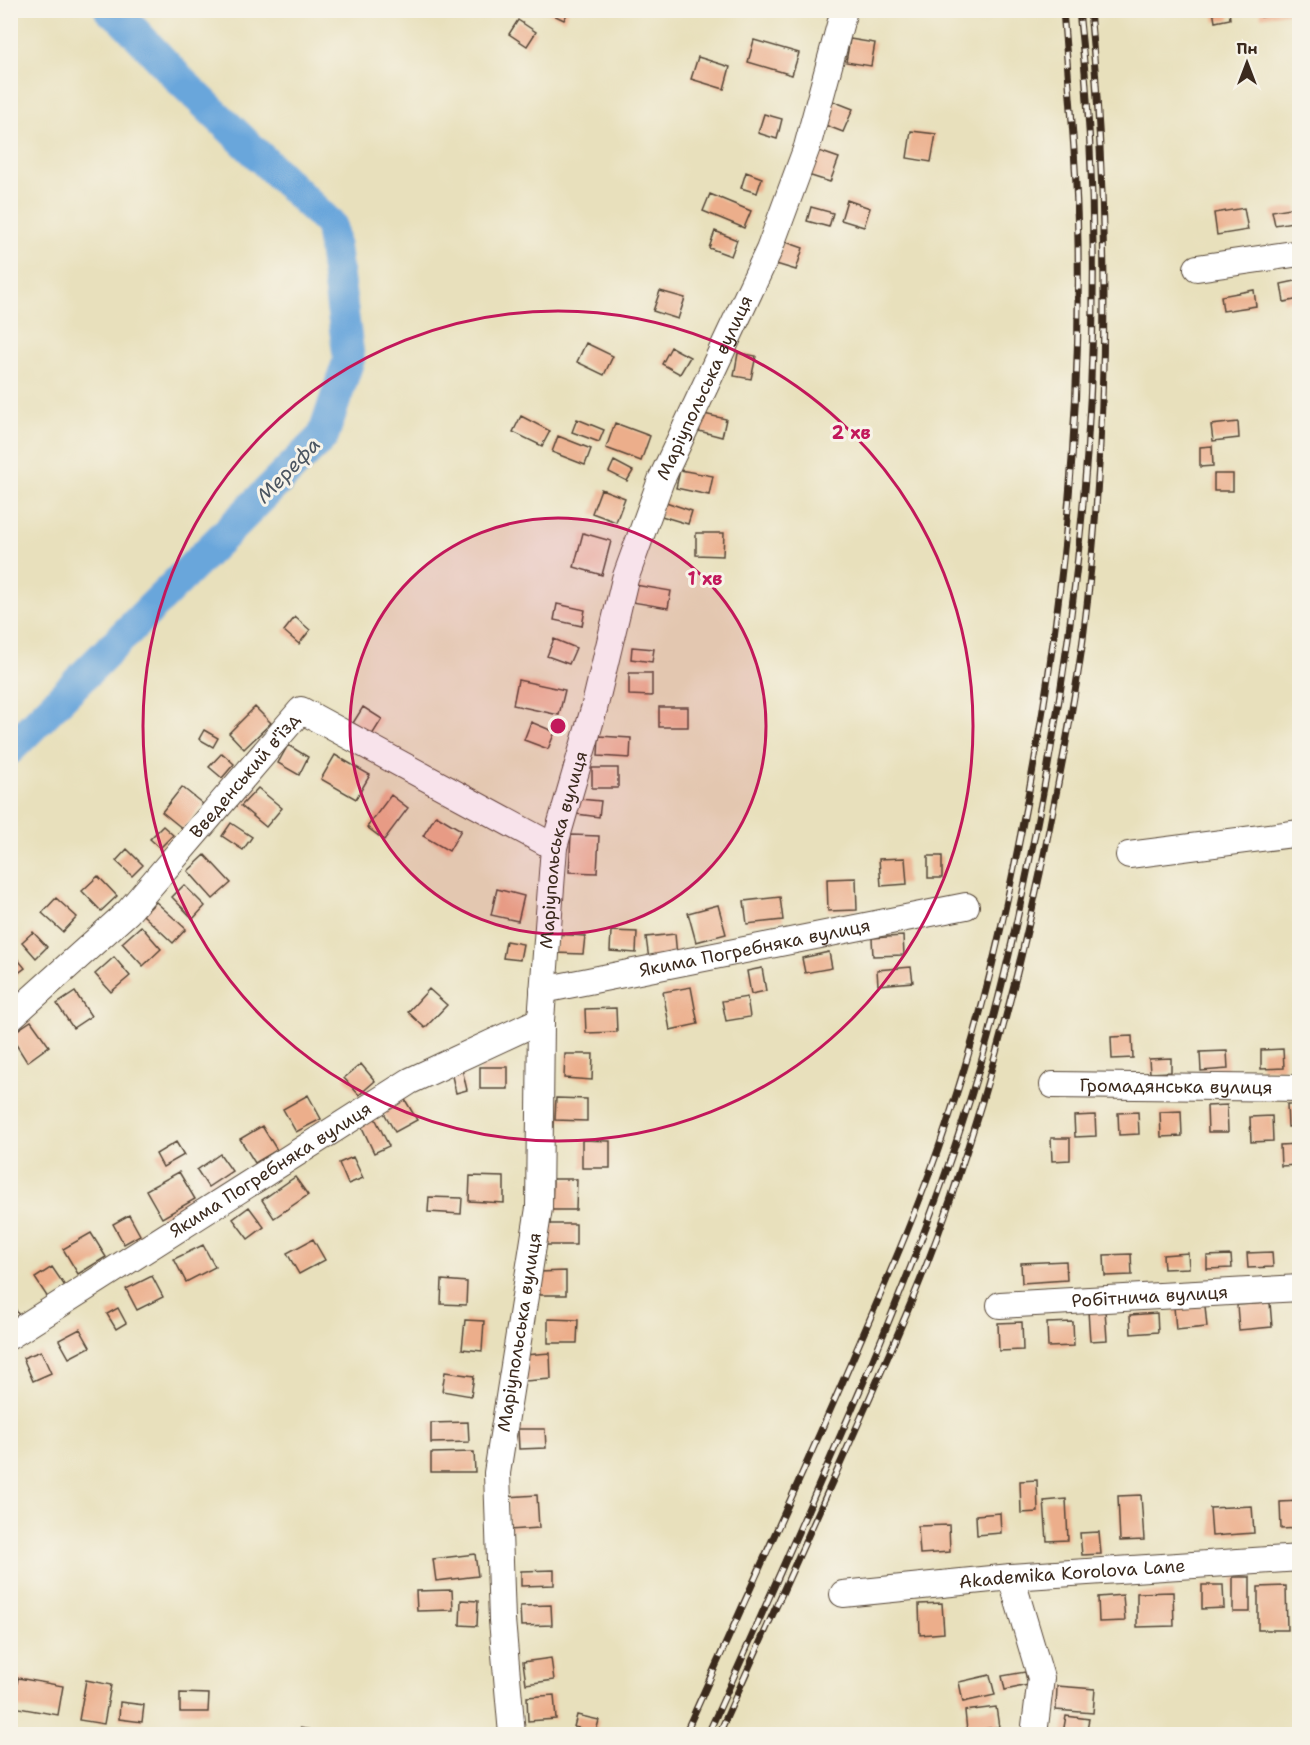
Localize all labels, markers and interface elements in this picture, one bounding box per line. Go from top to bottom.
north arrow [1217,33,1277,93]
text: Пн [1236,38,1258,59]
street label: Маріупольська вулиця [651,291,758,484]
text: 2 хв [831,421,871,445]
water label: Мерефа [250,432,326,508]
text: 1 хв [688,567,722,591]
street label: Введенський в'їзд [184,708,305,843]
centre of rings [548,716,568,736]
street label: Маріупольська вулиця [534,748,593,950]
street label: Якима Погребняка вулиця [637,913,872,983]
street label: Громадянська вулиця [1079,1073,1273,1100]
street label: Якима Погребняка вулиця [165,1097,376,1243]
street label: Маріупольська вулиця [492,1231,547,1434]
street label: Робітнича вулиця [1071,1280,1229,1313]
street label: Akademika Korolova Lane [958,1554,1186,1594]

